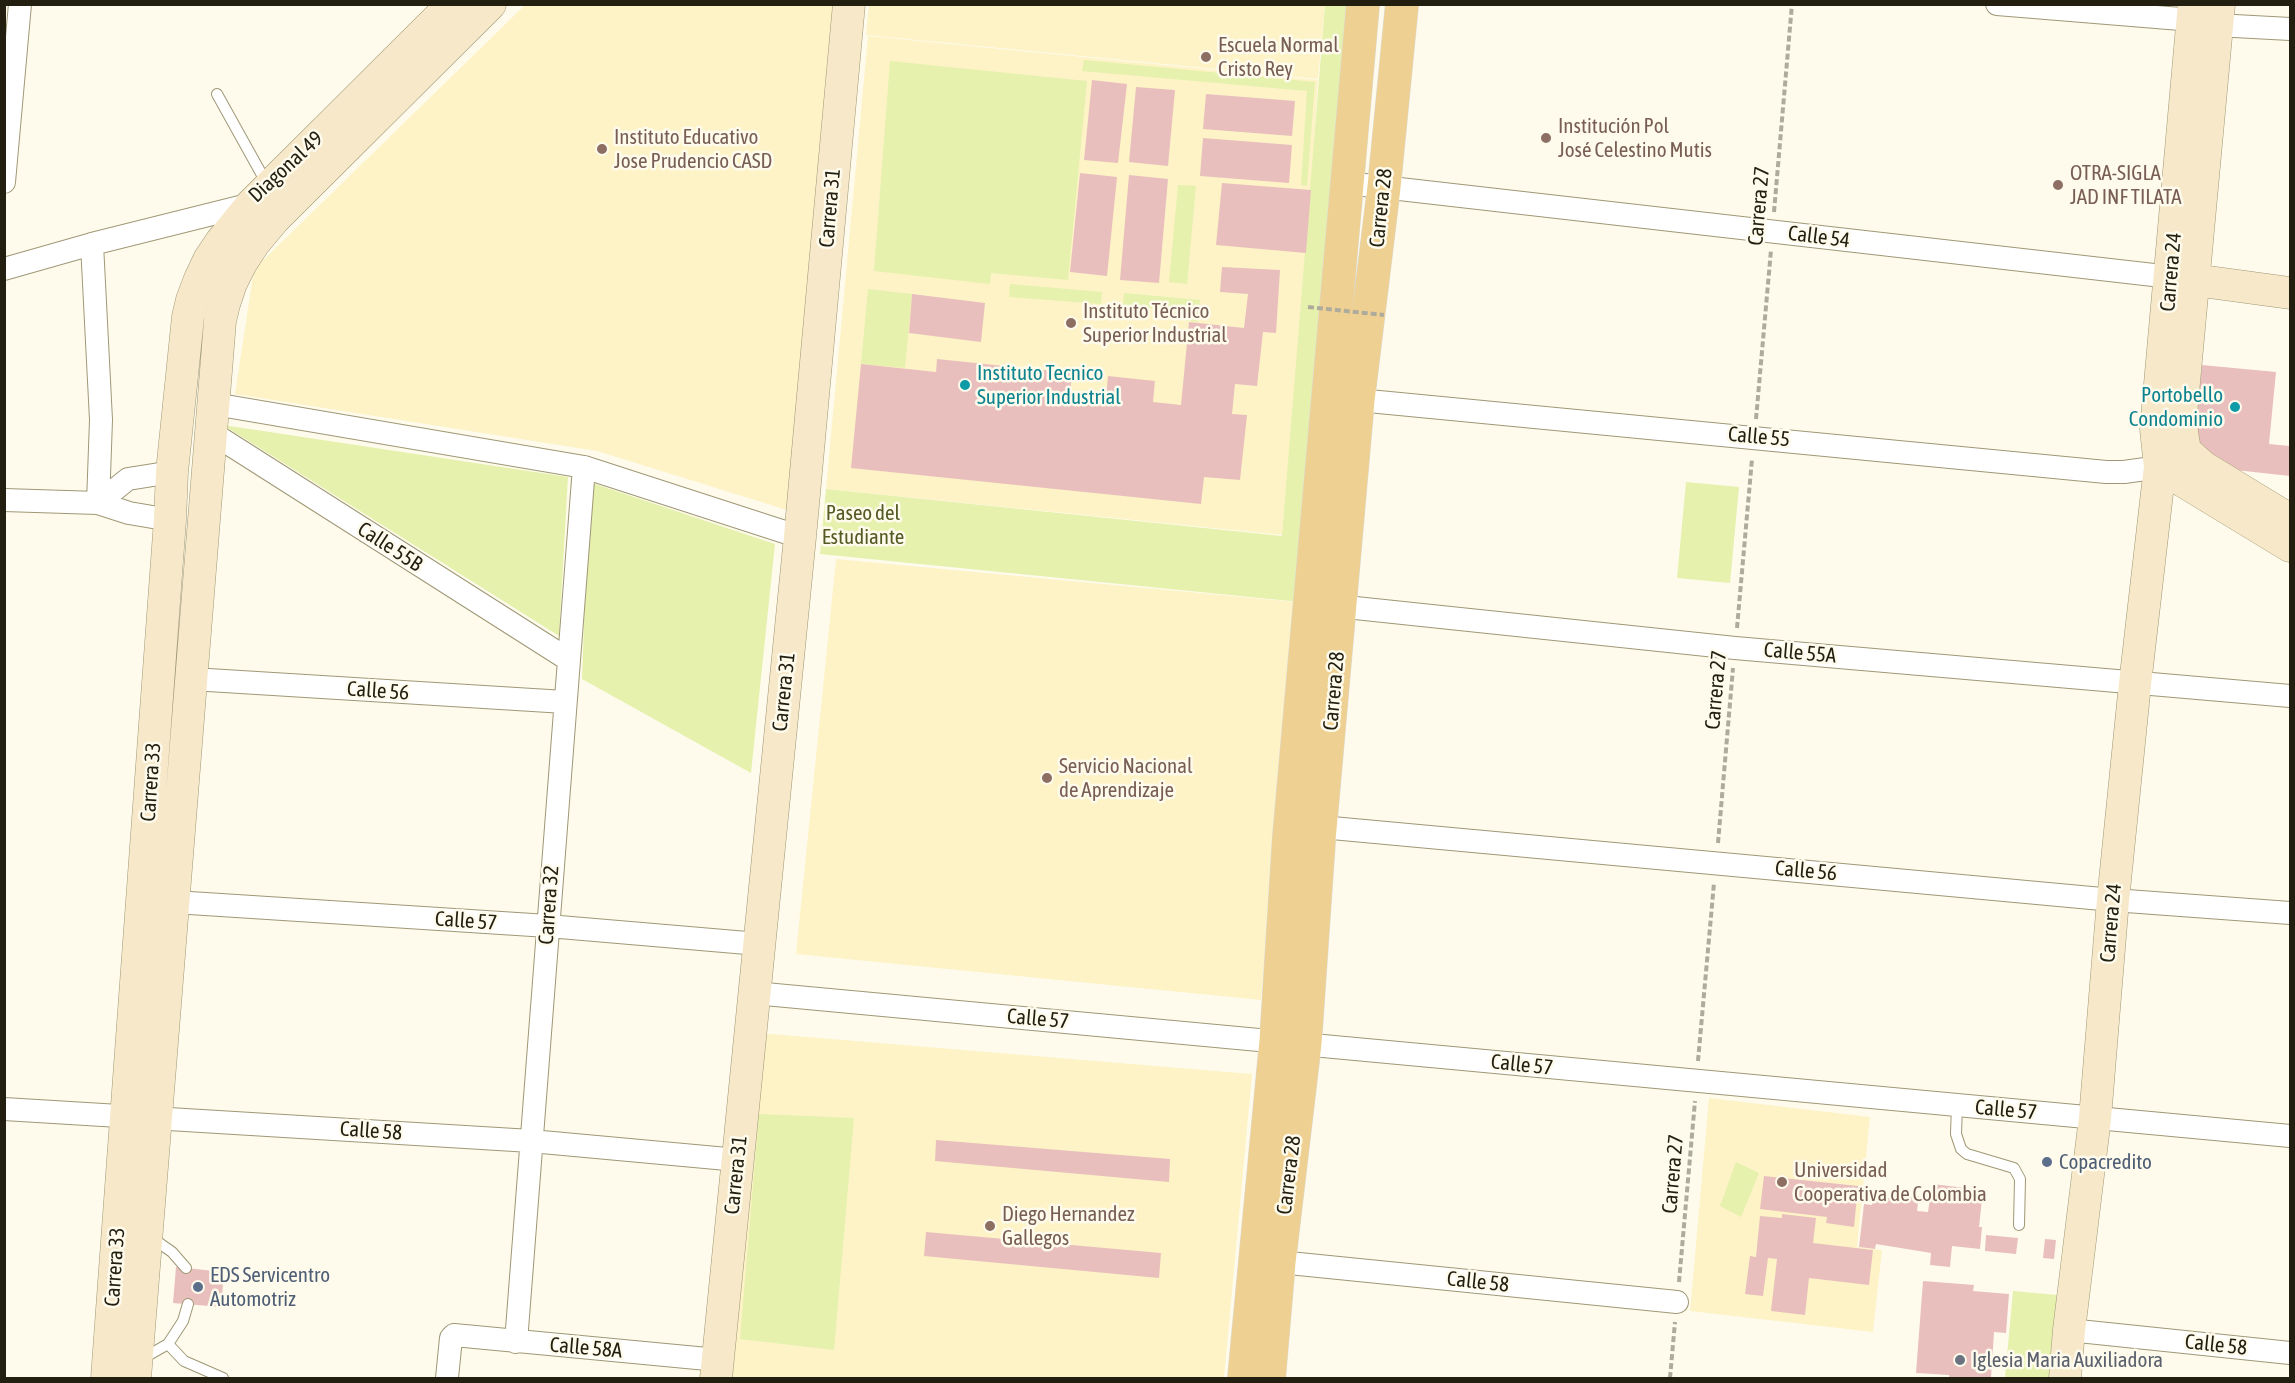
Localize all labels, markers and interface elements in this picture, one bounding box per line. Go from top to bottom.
place label: Escuela Normal Cristo Rey [1218,32,1339,82]
marker: Escuela Normal Cristo Rey [1199,50,1213,64]
place label: Institución Pol José Celestino Mutis [1558,113,1712,163]
place label: Instituto Educativo Jose Prudencio CASD [614,124,772,174]
street label: Diagonal 49 [243,126,329,208]
marker: Institución Pol José Celestino Mutis [1539,131,1553,145]
marker: Instituto Educativo Jose Prudencio CASD [595,142,609,156]
place label: OTRA-SIGLA JAD INF TILATA [2070,160,2182,210]
street label: Carrera 27 [1743,165,1775,247]
street label: Carrera 31 [814,167,846,249]
street label: Carrera 28 [1364,167,1398,249]
marker: OTRA-SIGLA JAD INF TILATA [2051,178,2065,192]
street label: Calle 54 [1787,221,1851,253]
street label: Carrera 24 [2155,231,2187,313]
place label: Instituto Técnico Superior Industrial [1083,298,1227,348]
marker: Instituto Técnico Superior Industrial [1064,316,1078,330]
place label: Instituto Tecnico Superior Industrial [977,360,1121,410]
marker: Instituto Tecnico Superior Industrial [958,378,972,392]
place label: Portobello Condominio [2129,382,2223,432]
marker: Portobello Condominio [2228,400,2242,414]
street label: Calle 55 [1727,422,1791,452]
park label: Paseo del Estudiante [822,500,904,550]
street label: Calle 55B [353,517,427,577]
street label: Calle 55A [1763,637,1837,669]
street label: Carrera 27 [1700,649,1732,731]
street label: Carrera 28 [1318,650,1350,732]
street label: Carrera 31 [767,651,801,733]
street label: Calle 56 [346,676,410,706]
street label: Carrera 33 [136,742,166,822]
place label: Servicio Nacional de Aprendizaje [1059,753,1193,803]
marker: Servicio Nacional de Aprendizaje [1040,771,1054,785]
street label: Calle 56 [1774,856,1838,886]
street label: Carrera 32 [534,865,564,945]
street label: Carrera 24 [2095,882,2127,964]
street label: Calle 57 [434,906,498,936]
street label: Calle 57 [1006,1004,1070,1034]
street label: Calle 57 [1490,1049,1554,1081]
street label: Calle 57 [1974,1095,2038,1125]
street label: Calle 58 [339,1116,403,1146]
street label: Carrera 27 [1657,1133,1689,1215]
street label: Carrera 31 [719,1134,753,1216]
street label: Carrera 28 [1272,1134,1306,1216]
place label: Copacredito [2059,1149,2152,1175]
marker: Copacredito [2040,1155,2054,1169]
place label: Universidad Cooperativa de Colombia [1794,1157,1987,1207]
marker: Universidad Cooperativa de Colombia [1775,1175,1789,1189]
place label: Diego Hernandez Gallegos [1002,1201,1135,1251]
marker: Diego Hernandez Gallegos [983,1219,997,1233]
street label: Carrera 33 [100,1227,130,1307]
place label: EDS Servicentro Automotriz [210,1262,330,1312]
street label: Calle 58 [1446,1266,1510,1298]
marker: EDS Servicentro Automotriz [191,1280,205,1294]
street label: Calle 58 [2184,1329,2248,1361]
street label: Calle 58A [549,1332,623,1364]
place label: Iglesia Maria Auxiliadora [1972,1347,2163,1373]
marker: Iglesia Maria Auxiliadora [1953,1353,1967,1367]

